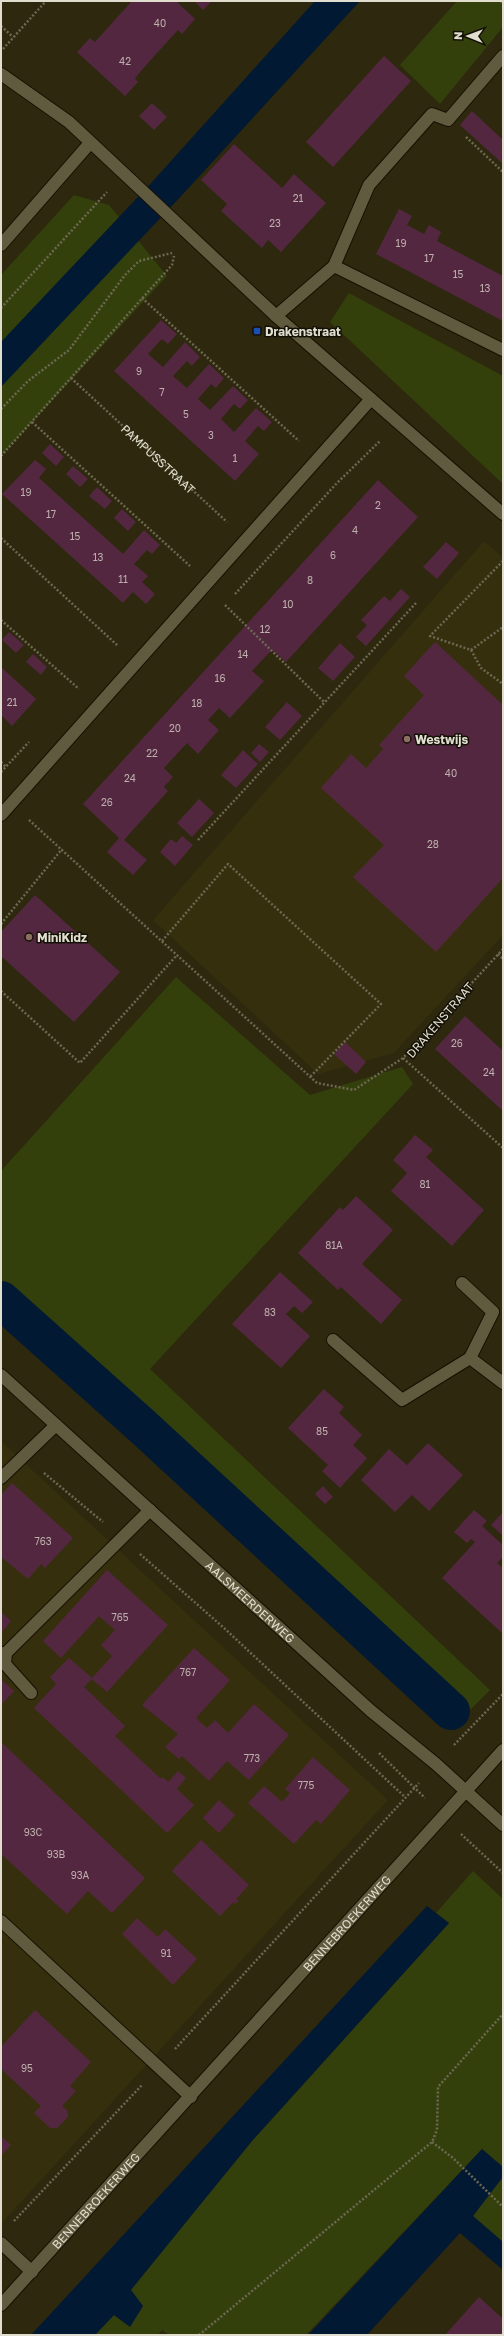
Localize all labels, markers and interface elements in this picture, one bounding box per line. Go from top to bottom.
north arrow [448,16,488,56]
house number: 40 [154,17,166,29]
text: N [451,32,464,40]
house number: 42 [119,55,131,67]
house number: 21 [293,192,303,204]
house number: 23 [269,217,281,229]
house number: 19 [396,237,406,249]
house number: 17 [424,252,434,264]
house number: 15 [453,268,464,280]
house number: 13 [480,282,490,294]
place label: Drakenstraat [265,324,341,339]
marker: Drakenstraat [252,326,262,336]
house number: 9 [136,365,142,377]
house number: 7 [159,386,165,398]
house number: 5 [183,408,189,420]
street label: PAMPUSSTRAAT [118,421,199,497]
house number: 3 [208,429,214,441]
house number: 1 [233,452,238,464]
house number: 19 [21,486,31,498]
house number: 2 [375,499,381,511]
house number: 17 [46,508,56,520]
house number: 4 [352,524,358,536]
house number: 15 [70,530,81,542]
house number: 6 [330,549,336,561]
house number: 13 [93,551,103,563]
house number: 11 [118,573,128,585]
house number: 8 [307,574,313,586]
house number: 10 [282,598,294,610]
house number: 12 [260,623,271,635]
house number: 14 [238,648,248,660]
house number: 16 [215,672,225,684]
house number: 21 [7,696,17,708]
house number: 18 [192,697,202,709]
house number: 20 [169,722,181,734]
place label: Westwijs [415,732,469,747]
marker: Westwijs [402,734,412,744]
house number: 22 [146,747,158,759]
house number: 40 [445,767,457,779]
house number: 24 [124,772,136,784]
house number: 26 [101,796,113,808]
house number: 28 [427,838,439,850]
place label: MiniKidz [37,930,87,945]
marker: MiniKidz [24,932,34,942]
street label: DRAKENSTRAAT [403,979,477,1061]
house number: 26 [451,1037,463,1049]
house number: 24 [483,1066,495,1078]
house number: 81 [420,1178,431,1190]
house number: 81A [325,1239,343,1251]
house number: 83 [264,1306,276,1318]
house number: 85 [316,1425,328,1437]
house number: 763 [34,1535,52,1547]
street label: AALSMEERDERWEG [203,1557,298,1646]
house number: 765 [111,1611,129,1623]
house number: 767 [180,1666,196,1678]
house number: 773 [244,1752,260,1764]
house number: 775 [298,1779,314,1791]
house number: 93C [24,1826,43,1838]
house number: 93B [47,1848,66,1860]
house number: 93A [71,1869,90,1881]
street label: BENNEBROEKERWEG [299,1872,394,1974]
house number: 91 [161,1947,172,1959]
house number: 95 [21,2062,33,2074]
street label: BENNEBROEKERWEG [48,2149,143,2252]

